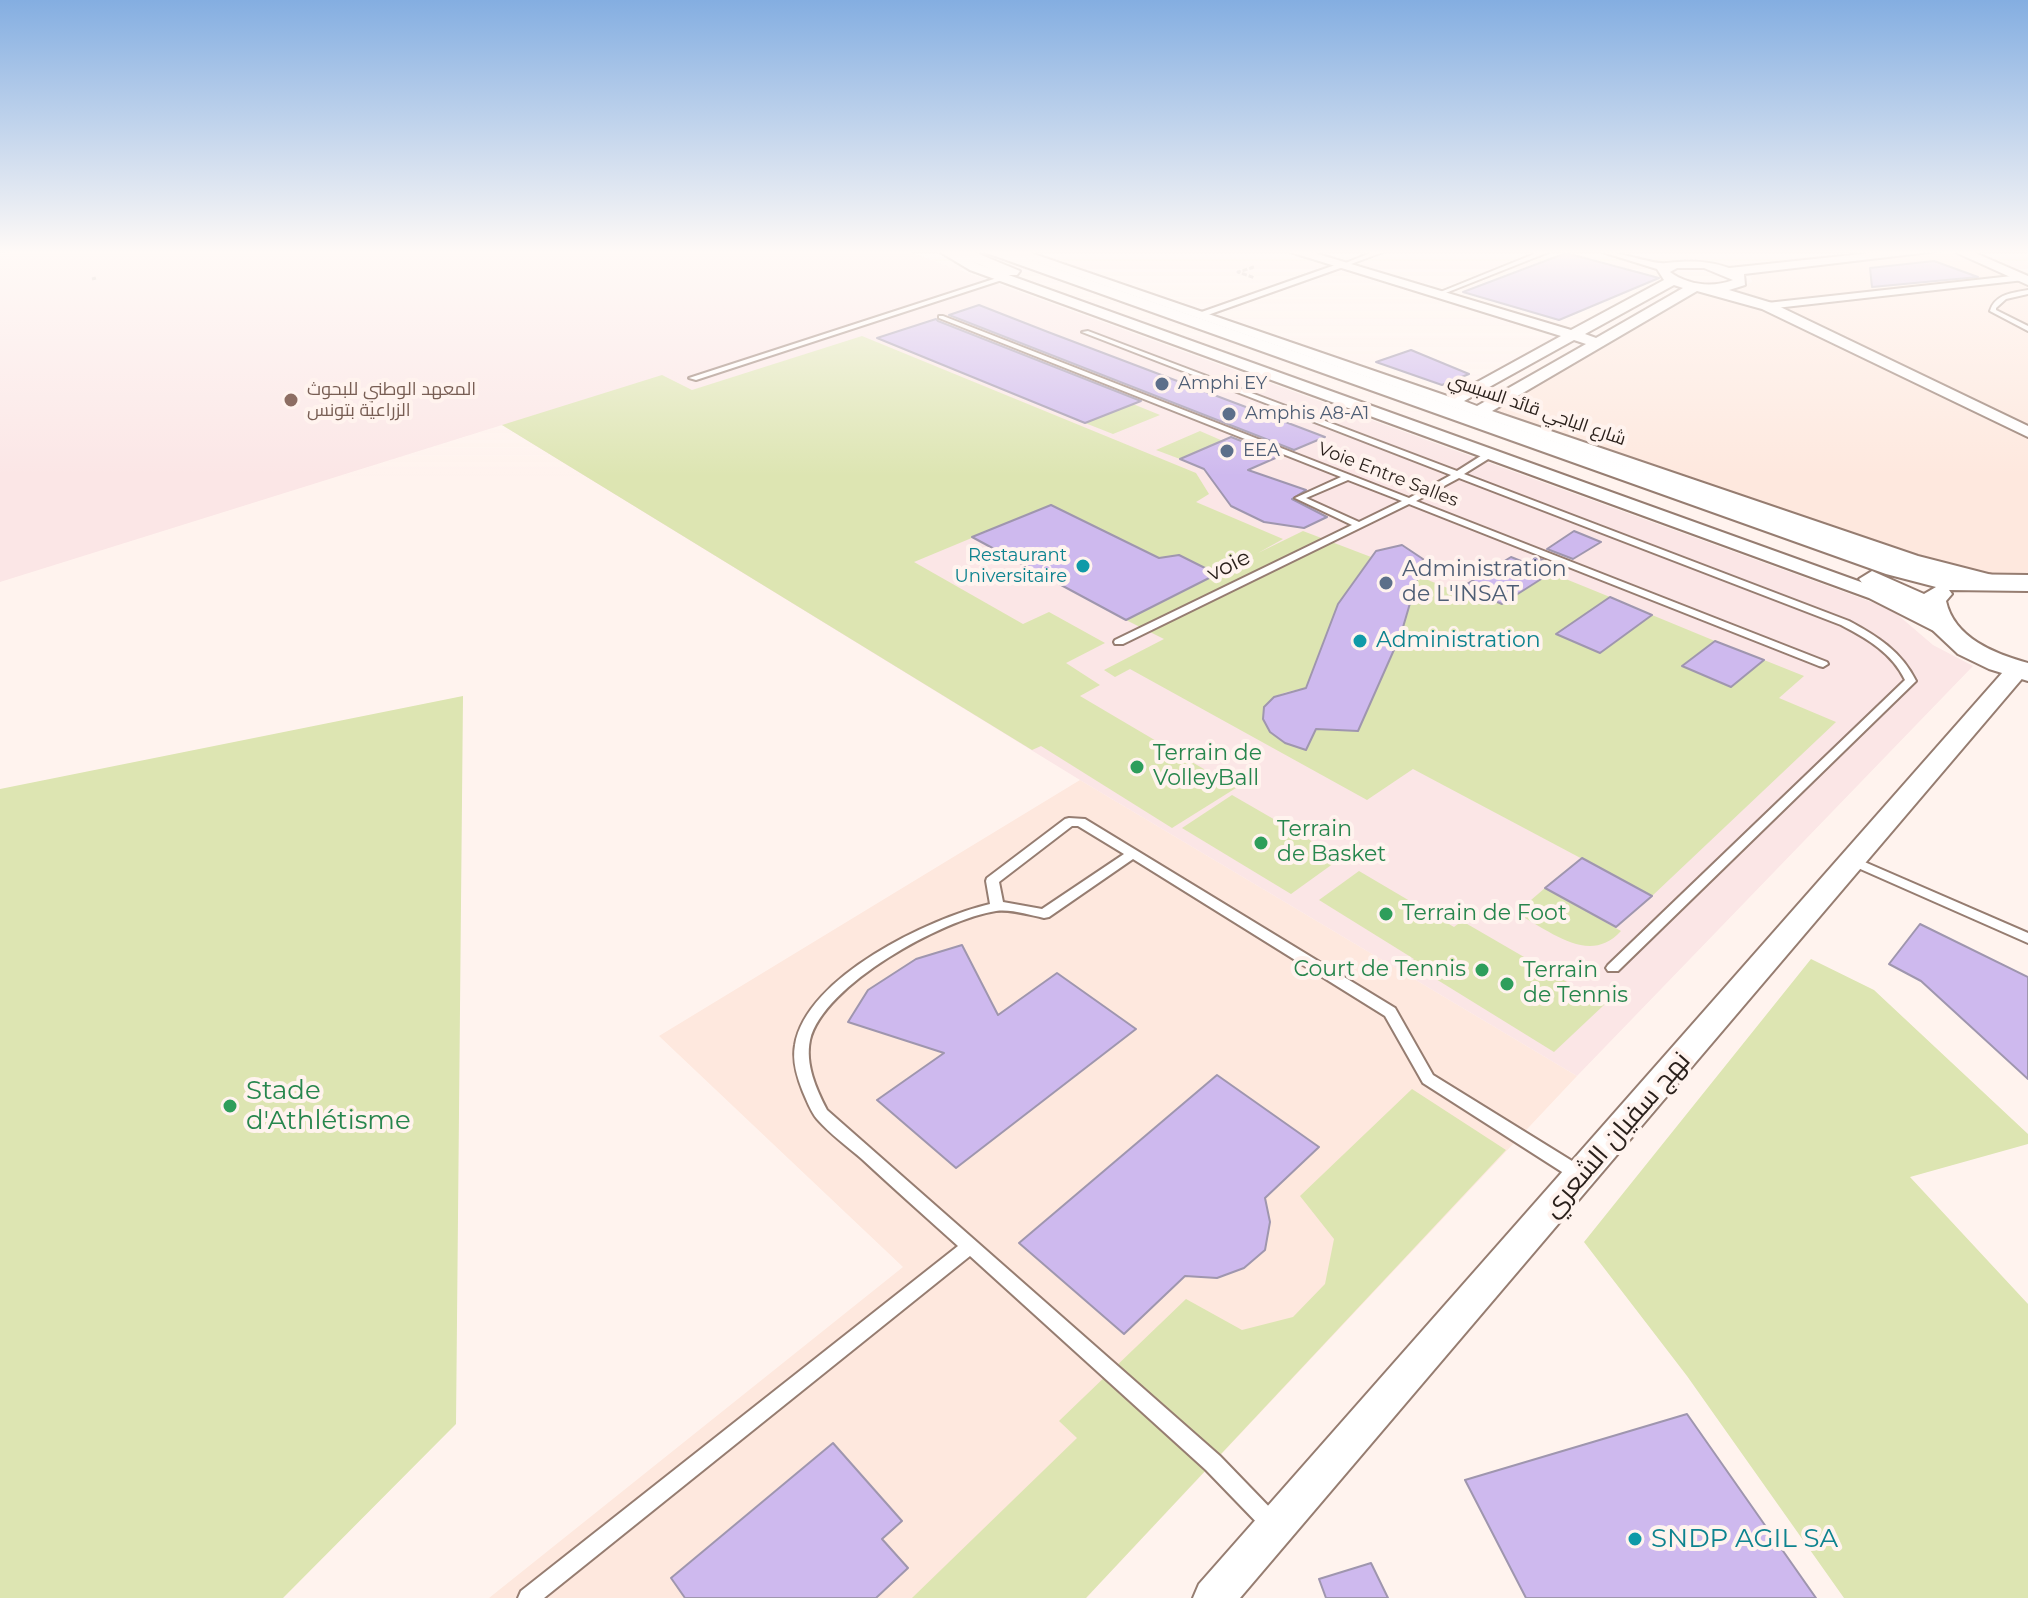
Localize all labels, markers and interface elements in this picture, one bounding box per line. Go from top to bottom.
street label: شارع الباجي قائد السبسي [1445,369,1629,451]
place label: Amphi EY [1178,373,1267,395]
marker: Amphi EY [1153,375,1171,393]
place label: المعهد الوطني للبحوث الزراعية بتونس [307,379,476,422]
marker: المعهد الوطني للبحوث الزراعية بتونس [282,391,300,409]
place label: Amphis A8-A1 [1245,403,1369,425]
marker: Amphis A8-A1 [1220,405,1238,423]
street label: Voie Entre Salles [1315,438,1461,512]
place label: EEA [1243,440,1280,462]
marker: EEA [1218,442,1236,460]
street label: voie [1203,544,1255,588]
place label: Restaurant Universitaire [954,545,1067,588]
marker: Restaurant Universitaire [1074,557,1092,575]
place label: Administration de L'INSAT [1402,557,1567,608]
marker: Administration de L'INSAT [1377,574,1395,592]
place label: Administration [1376,628,1541,654]
marker: Administration [1351,632,1369,650]
place label: Terrain de VolleyBall [1153,741,1262,792]
marker: Terrain de VolleyBall [1128,758,1146,776]
place label: Terrain de Basket [1277,817,1386,868]
marker: Terrain de Basket [1252,834,1270,852]
place label: Terrain de Foot [1402,901,1567,927]
marker: Terrain de Foot [1377,905,1395,923]
place label: Court de Tennis [1293,957,1466,983]
place label: Terrain de Tennis [1523,958,1628,1010]
marker: Court de Tennis [1473,961,1491,979]
marker: Terrain de Tennis [1498,975,1516,993]
street label: نهج سفيان الشعري [1537,1046,1697,1224]
place label: Stade d'Athlétisme [246,1075,411,1136]
marker: Stade d'Athlétisme [221,1097,239,1115]
place label: SNDP AGIL SA [1651,1523,1838,1555]
marker: SNDP AGIL SA [1626,1530,1644,1548]

